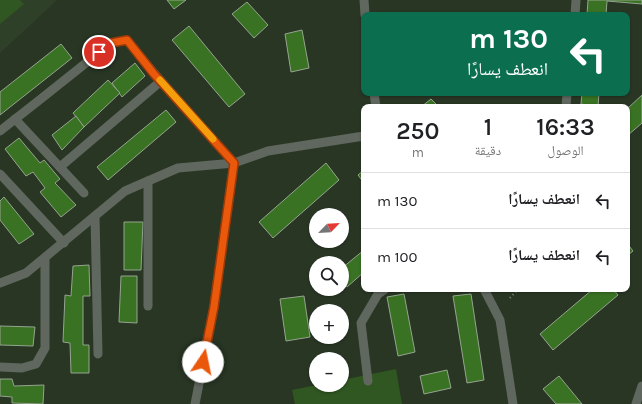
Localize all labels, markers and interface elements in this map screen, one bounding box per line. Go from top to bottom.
text: 130 m [469,22,548,55]
icon: left [562,28,614,80]
pin [82,35,116,69]
icon: arrive [88,41,110,63]
text: انعطف يسارًا [467,58,548,80]
text: 1 [484,113,492,141]
text: 16:33 [536,113,595,141]
text: 250 [396,117,439,145]
text: دقيقة [475,143,501,158]
text: الوصول [548,143,584,158]
text: m [412,145,424,160]
text: انعطف يسارًا [508,190,580,208]
icon: left [592,190,614,212]
text: 130 m [377,192,417,210]
north arrow [309,208,349,248]
map controls [309,208,349,392]
text: انعطف يسارًا [508,246,580,264]
icon: left [592,246,614,268]
text: 100 m [377,248,417,266]
button: search [309,256,349,296]
button: + [309,304,349,344]
position arrow [182,341,224,383]
button: − [309,352,349,392]

